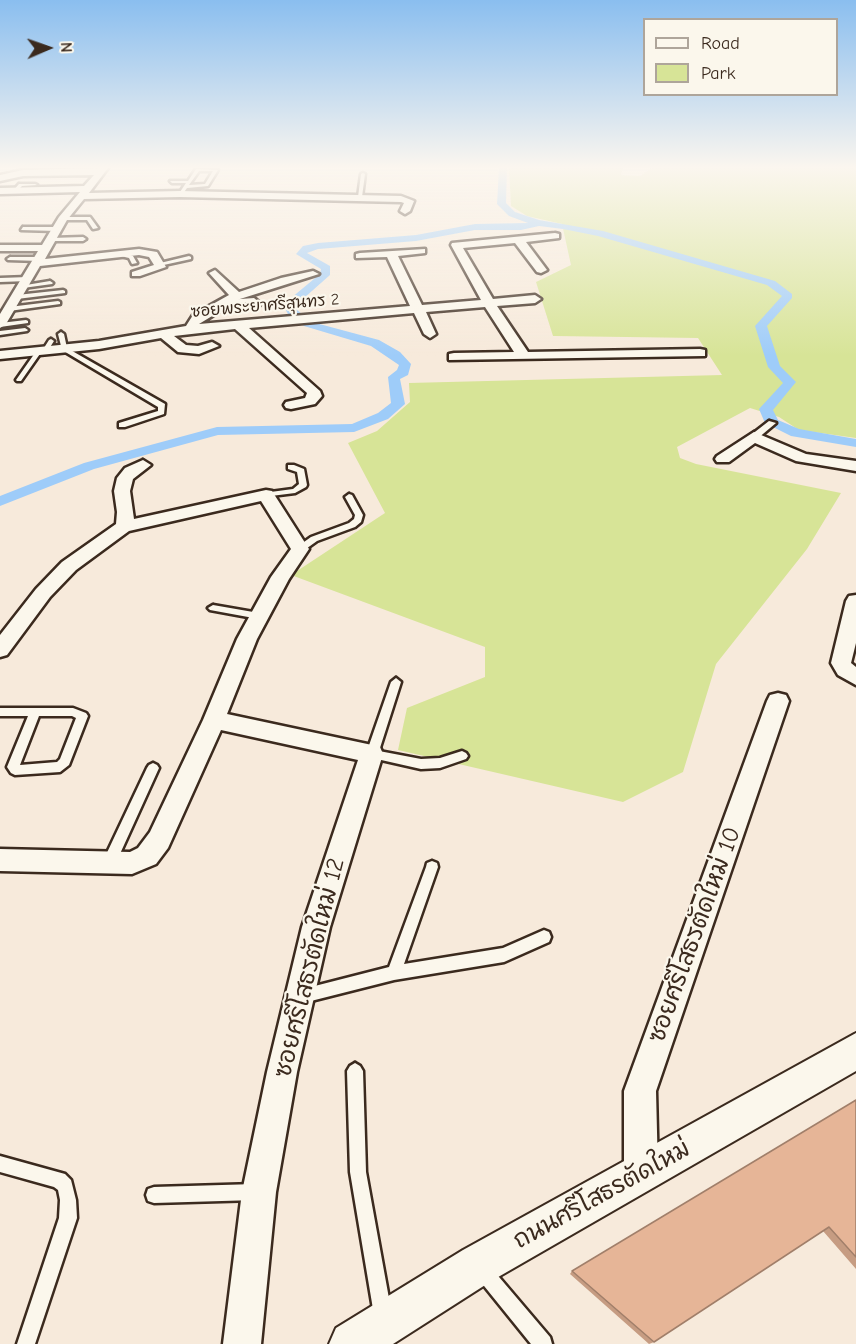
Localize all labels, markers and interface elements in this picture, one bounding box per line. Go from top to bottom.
north arrow [18,18,78,78]
legend [643,18,838,96]
text: Road [701,33,740,54]
text: N [57,42,75,53]
text: Park [701,63,735,84]
street label: ซอยพระยาศรีสุนทร 2 [190,290,340,322]
street label: ซอยศรีโสธรตัดใหม่ 10 [643,823,747,1047]
street label: ซอยศรีโสธรตัดใหม่ 12 [269,855,351,1081]
street label: ถนนศรีโสธรตัดใหม่ [509,1134,695,1256]

